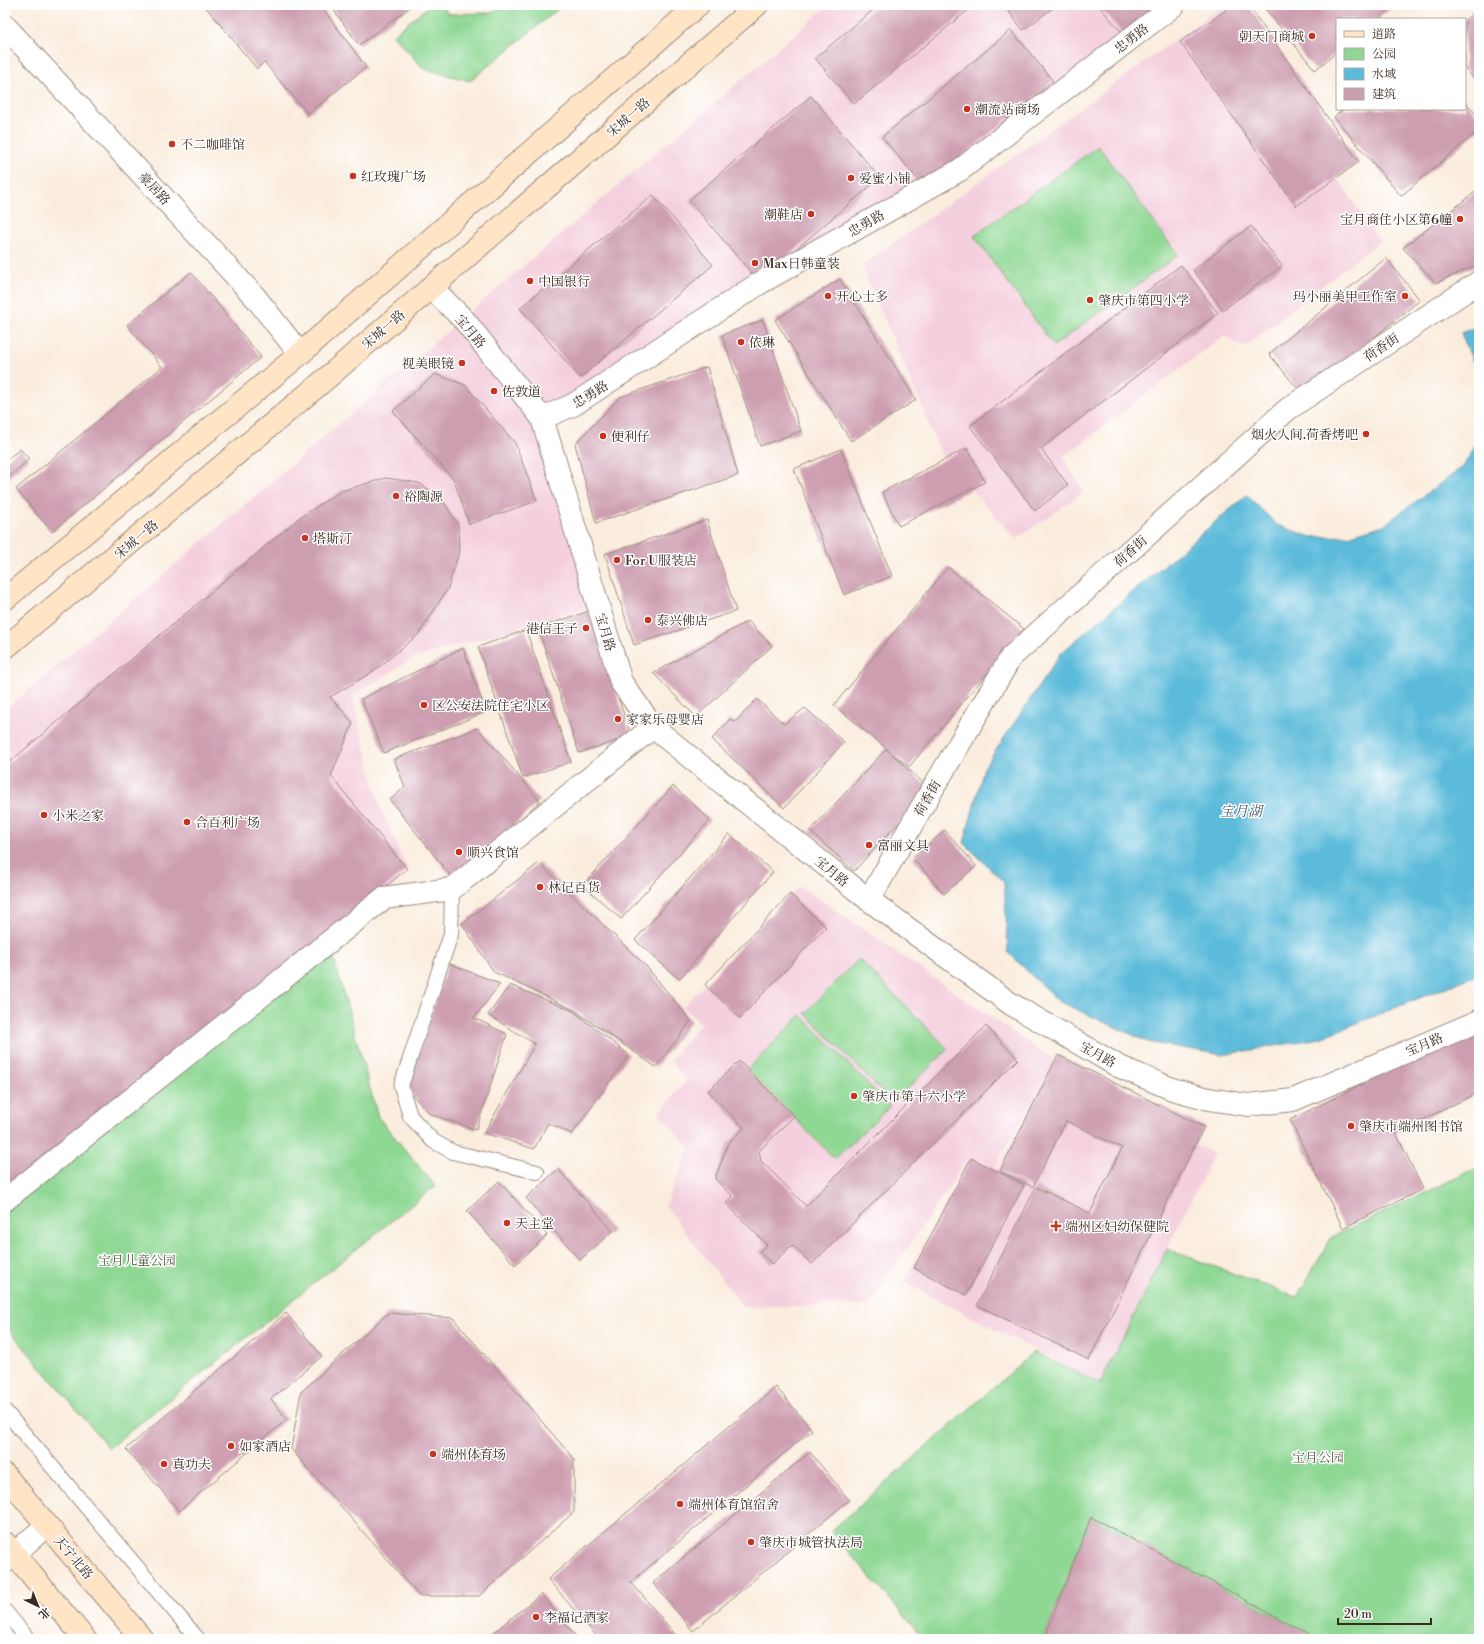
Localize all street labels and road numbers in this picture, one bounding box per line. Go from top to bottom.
street label: 忠勇路 [1111,20,1152,57]
street label: 宋城一路 [604,95,654,141]
street label: 豪居路 [135,169,173,208]
street label: 忠勇路 [846,207,887,241]
street label: 宋城一路 [359,307,409,353]
street label: 宝月路 [452,312,489,352]
street label: 荷香街 [1361,330,1402,365]
street label: 忠勇路 [570,378,611,412]
street label: 宋城一路 [112,517,162,563]
street label: 荷香街 [1111,533,1151,571]
street label: 宝月路 [592,611,618,653]
street label: 荷香街 [911,778,945,819]
street label: 宝月路 [811,853,852,890]
street label: 宝月路 [1403,1030,1445,1060]
street label: 宝月路 [1077,1038,1118,1071]
street label: 天宁北路 [50,1533,96,1583]

